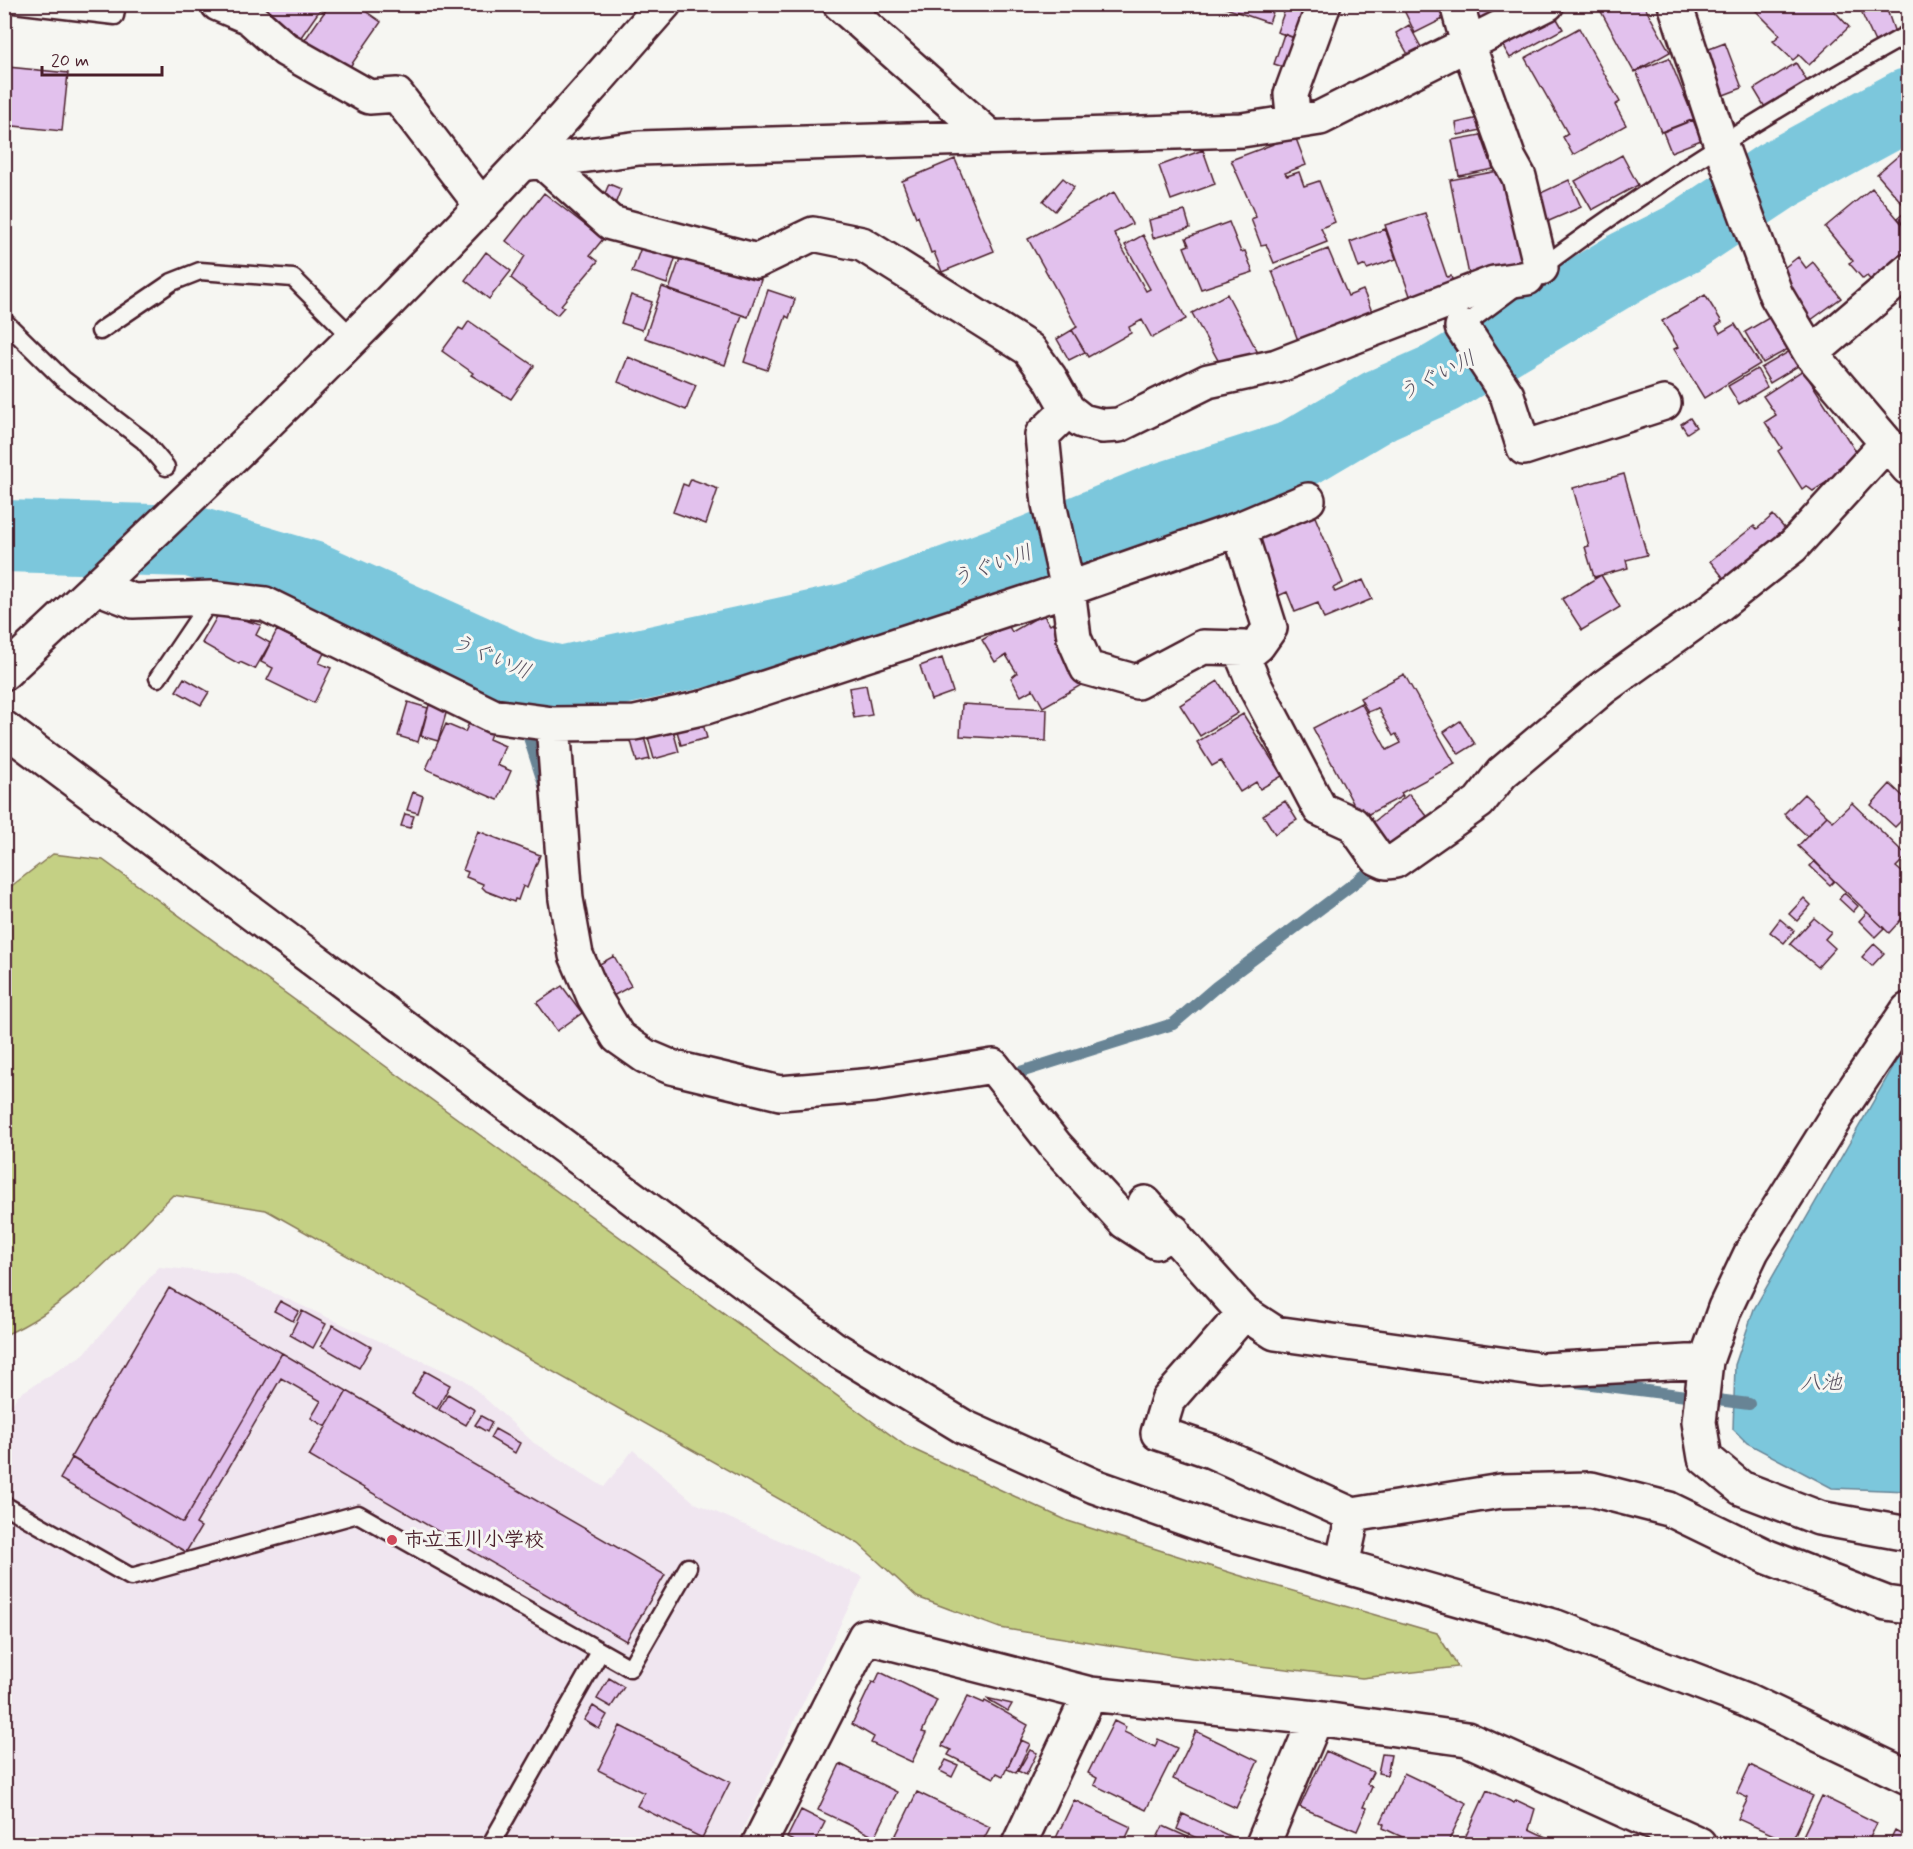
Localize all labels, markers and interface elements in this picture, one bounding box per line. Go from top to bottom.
scale bar [42,39,162,77]
text: 20 m [51,49,89,73]
water label: うぐい川 [1393,344,1481,408]
water label: うぐい川 [948,538,1036,594]
water label: うぐい川 [447,628,535,686]
water label: 八池 [1800,1369,1843,1397]
place label: 市立玉川小学校 [404,1527,544,1554]
marker: 市立玉川小学校 [385,1533,399,1547]

